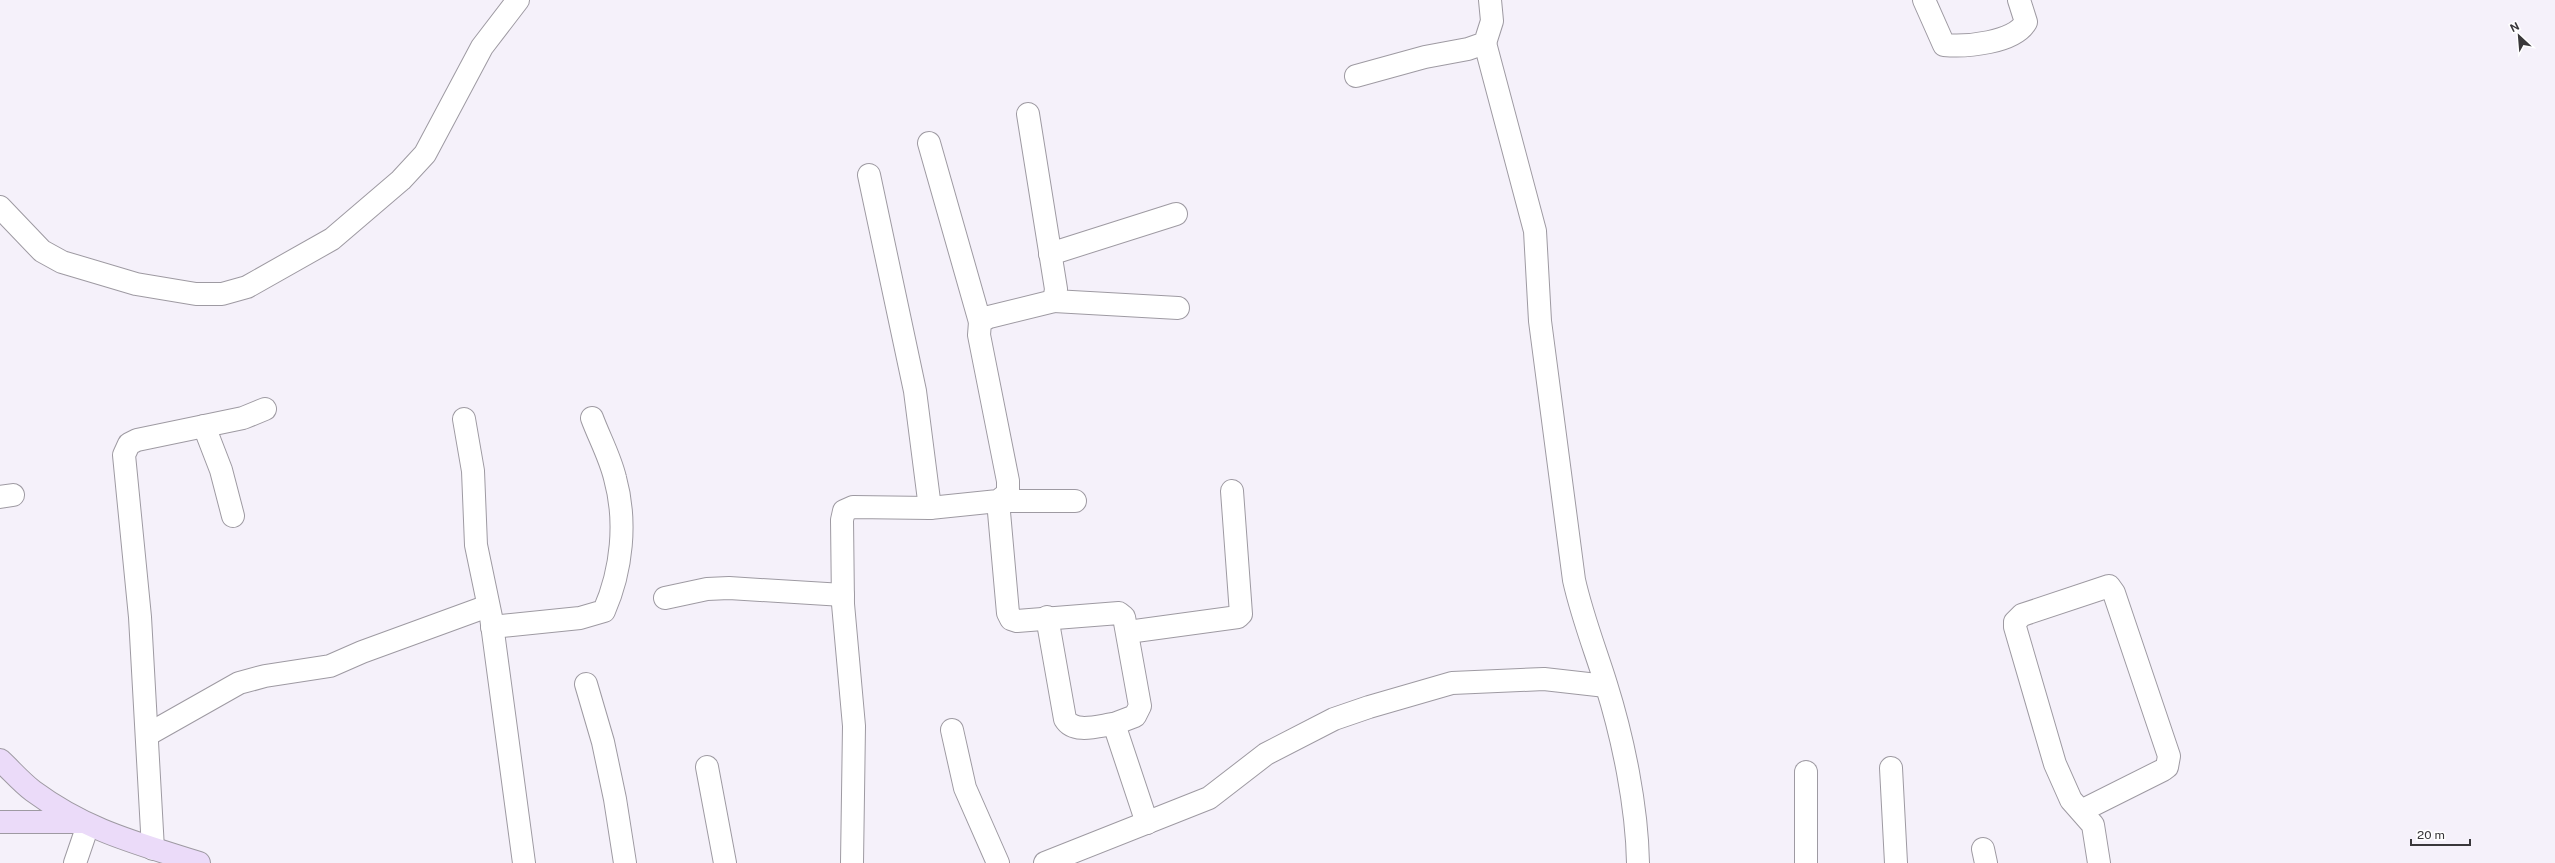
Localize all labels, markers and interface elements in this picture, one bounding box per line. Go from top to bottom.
north arrow [2499,16,2539,56]
text: N [2508,20,2521,34]
scale bar [2411,821,2470,847]
text: 20 m [2417,828,2445,842]

